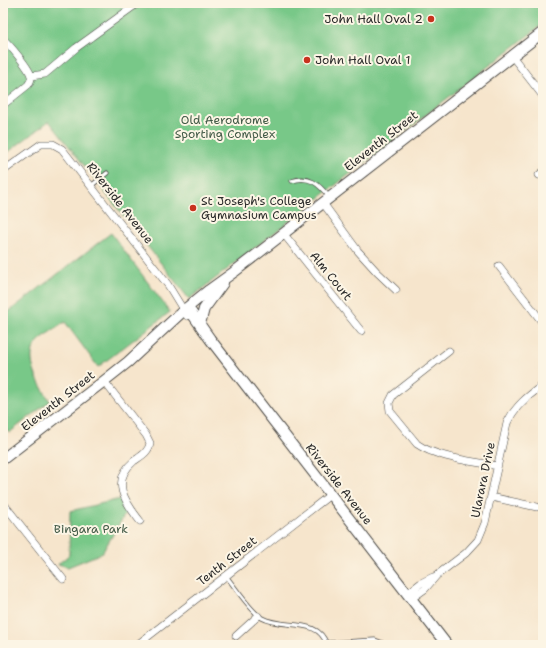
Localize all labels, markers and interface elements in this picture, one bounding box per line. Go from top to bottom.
place label: John Hall Oval 2 [324,11,423,27]
marker: John Hall Oval 2 [426,14,436,24]
place label: John Hall Oval 1 [315,52,410,68]
marker: John Hall Oval 1 [302,55,312,65]
street label: Eleventh Street [341,107,421,175]
park label: Old Aerodrome Sporting Complex [175,112,275,142]
street label: Riverside Avenue [83,159,157,247]
place label: St Joseph's College Gymnasium Campus [201,193,317,223]
marker: St Joseph's College Gymnasium Campus [188,203,198,213]
street label: Alm Court [306,248,356,304]
street label: Eleventh Street [18,367,98,435]
street label: Riverside Avenue [302,440,376,528]
street label: Ularara Drive [467,441,499,519]
park label: Bingara Park [54,521,128,537]
street label: Tenth Street [194,533,260,589]

